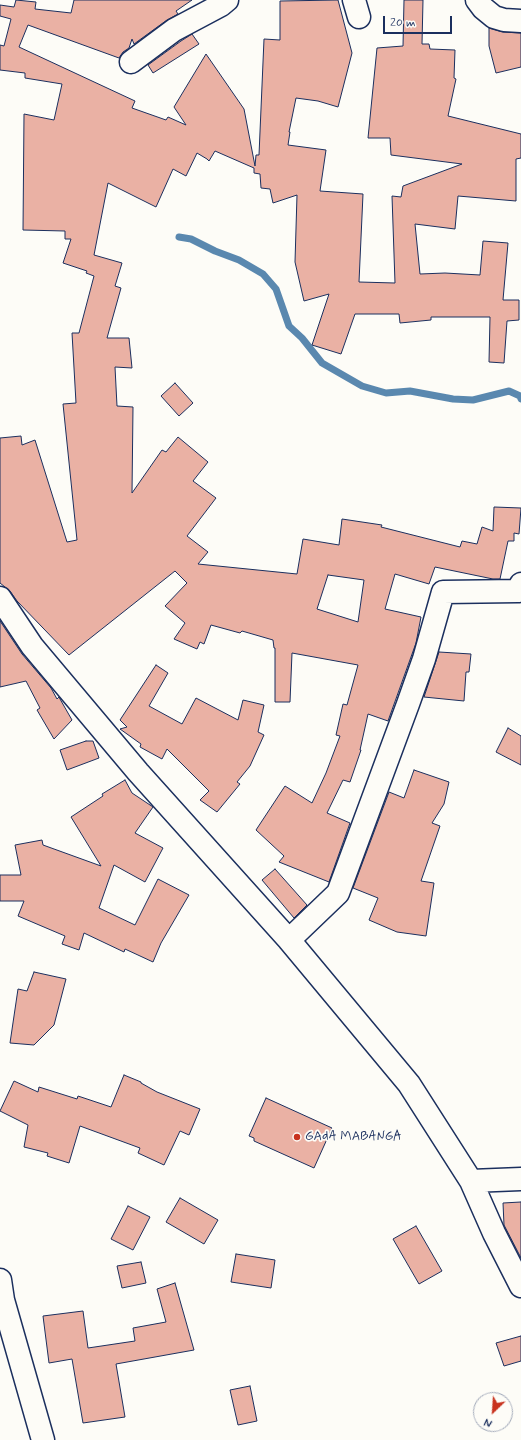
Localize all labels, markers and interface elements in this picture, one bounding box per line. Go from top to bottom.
scale bar [385,8,454,34]
text: 20 m [390,15,416,31]
place label: GAdA MABANGA [305,1129,402,1145]
marker: GAdA MABANGA [292,1132,302,1142]
north arrow [473,1392,513,1432]
text: N [482,1414,495,1430]

